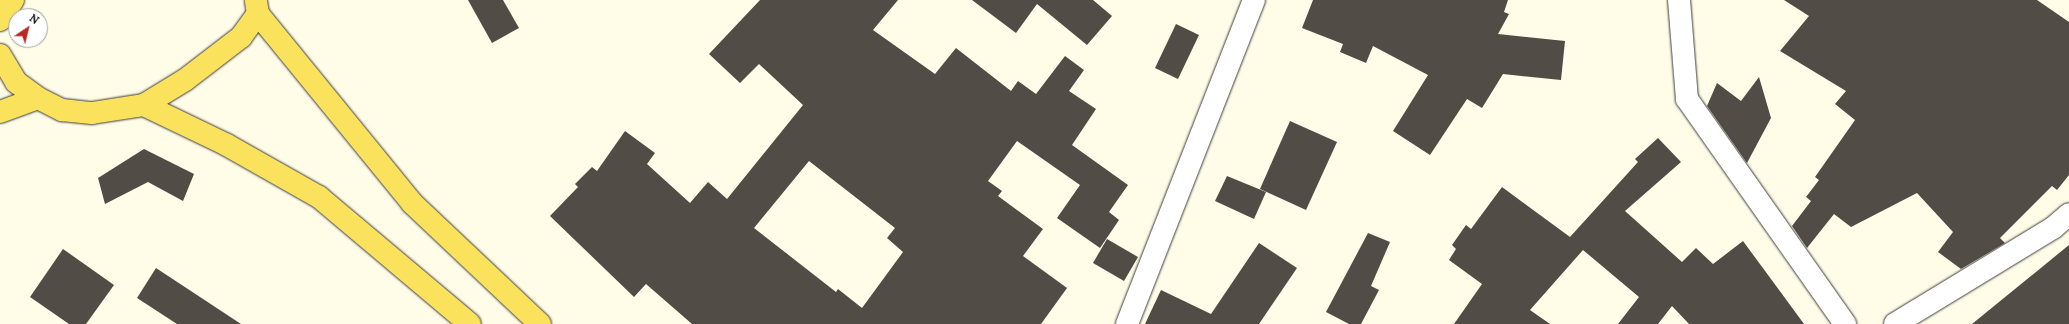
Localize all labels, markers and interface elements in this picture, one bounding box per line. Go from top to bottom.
north arrow [8,8,48,48]
text: N [27,11,42,27]

